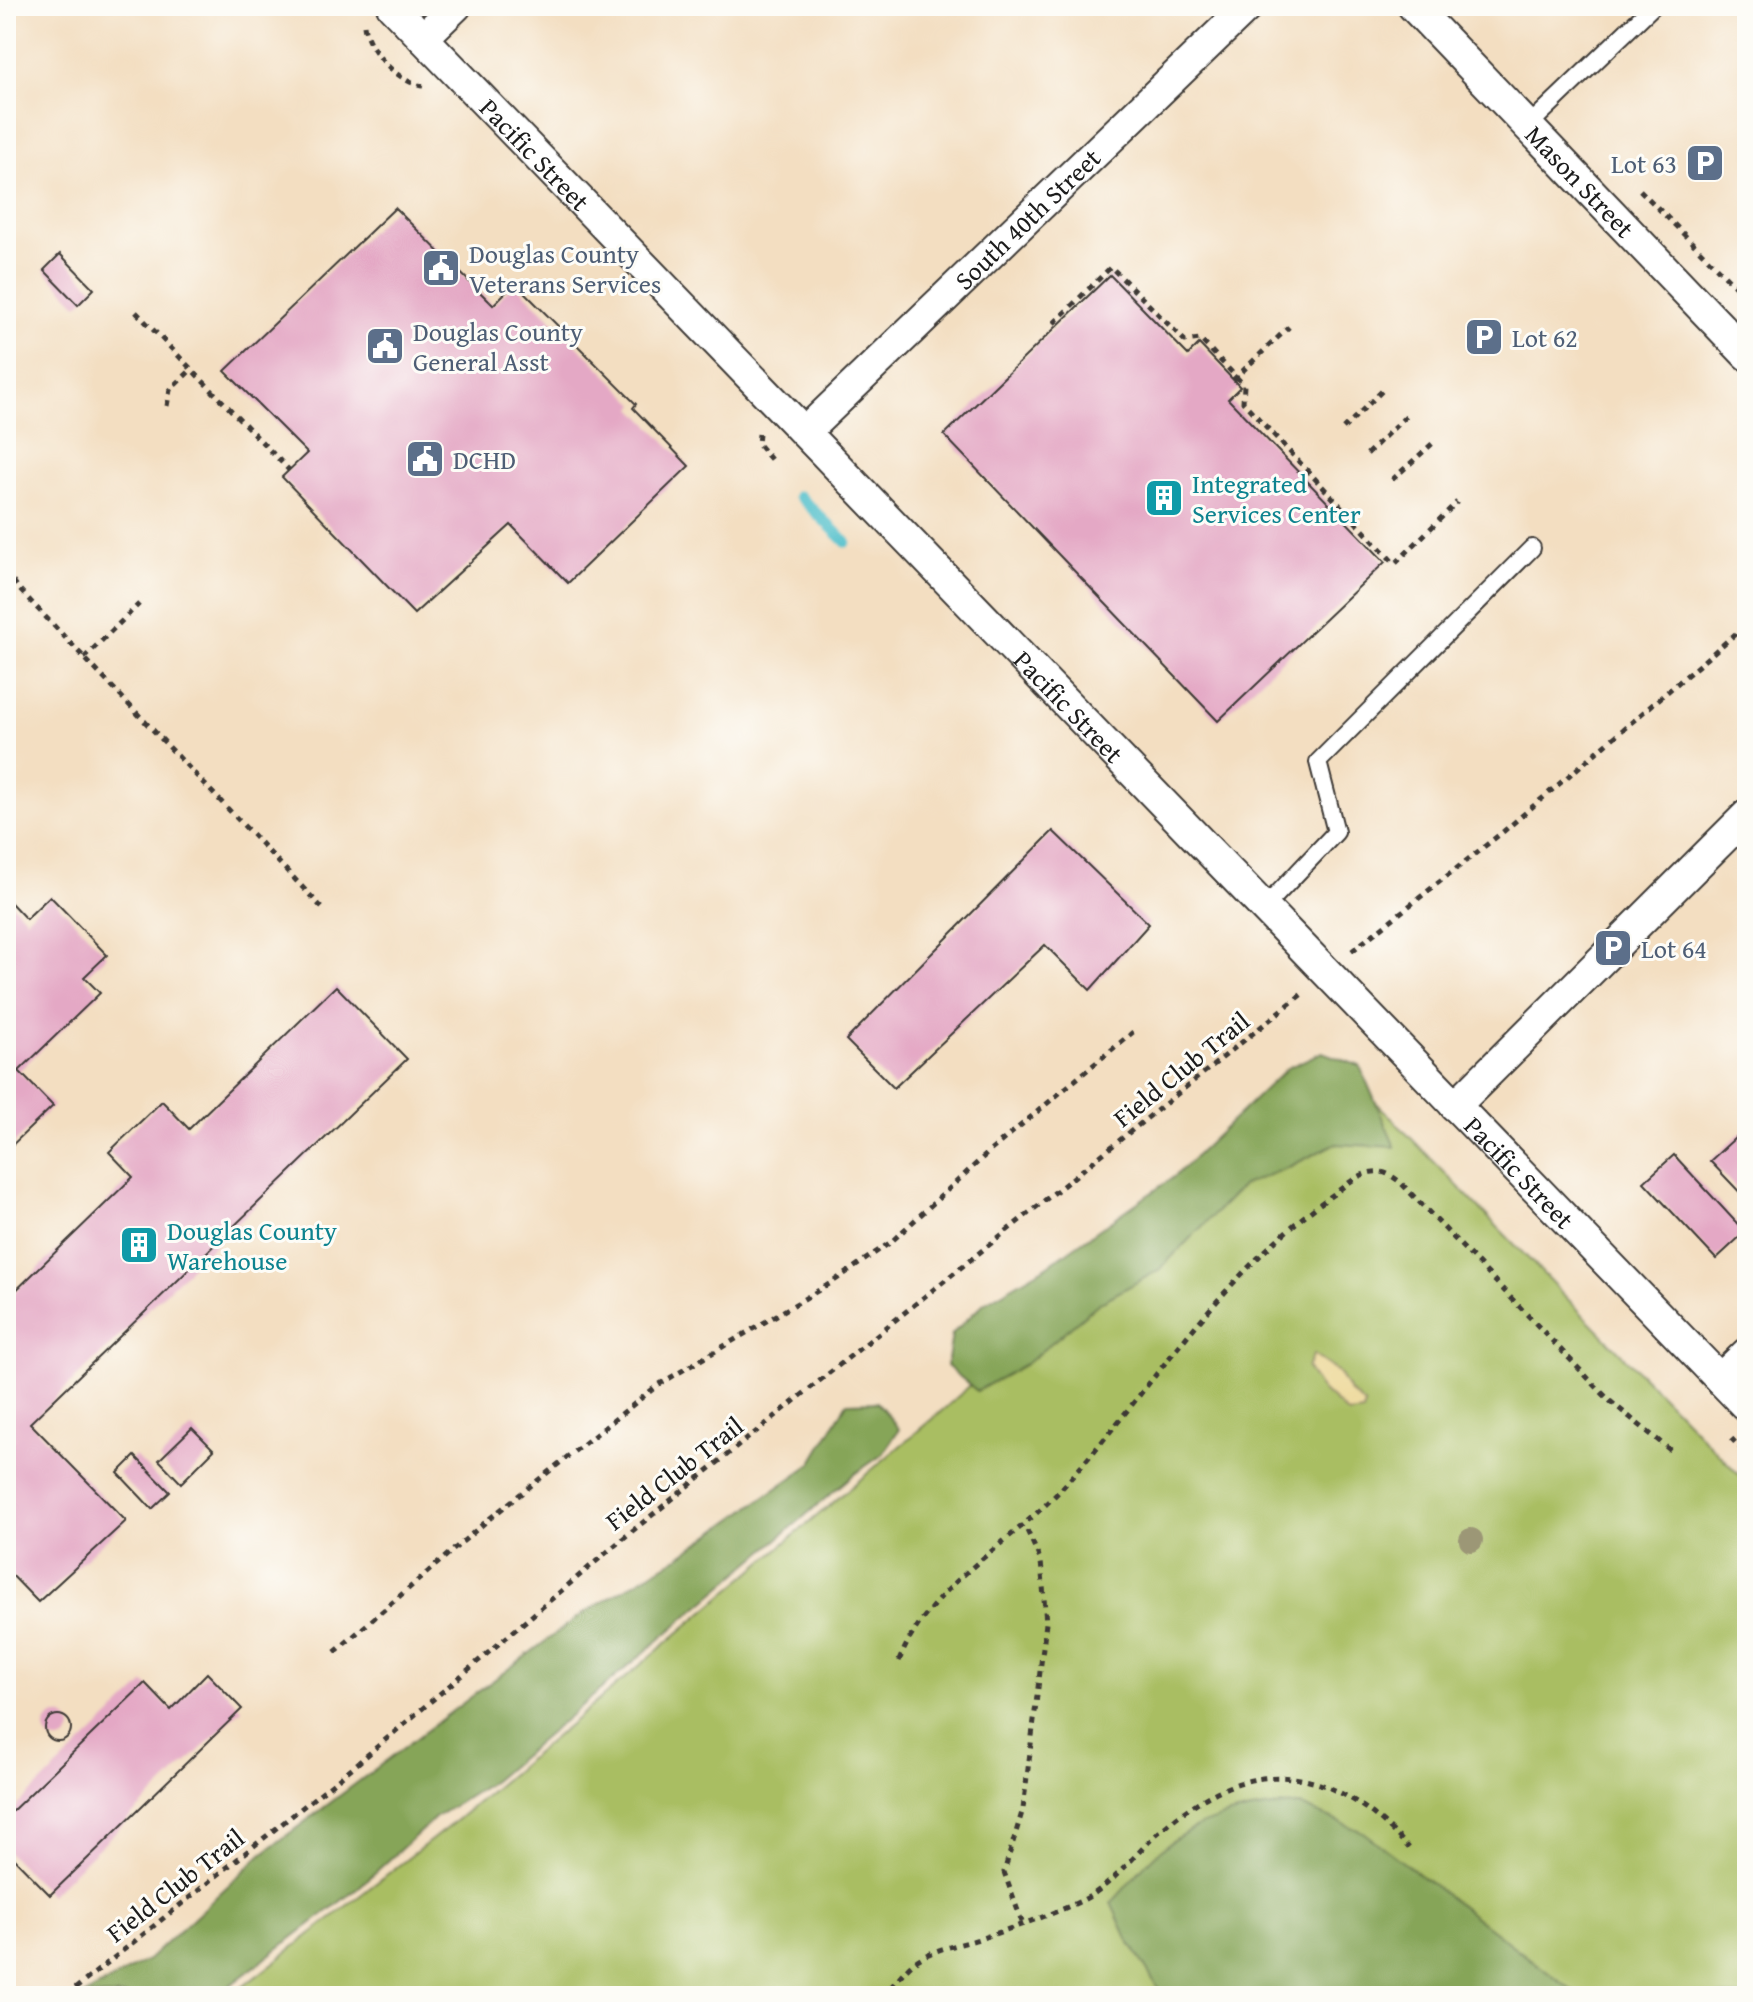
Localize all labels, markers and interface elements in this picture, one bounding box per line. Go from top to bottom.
street label: Pacific Street [471,89,599,219]
street label: Mason Street [1517,116,1644,246]
street label: South 40th Street [945,139,1109,298]
parking icon: Lot 63 [1684,142,1726,184]
place label: Lot 63 [1611,144,1677,183]
place label: Douglas County Veterans Services [469,234,661,303]
public building icon: Douglas County Veterans Services [420,247,462,289]
place label: Douglas County General Asst [413,312,583,381]
parking icon: Lot 62 [1463,316,1505,358]
place label: Lot 62 [1512,318,1578,357]
public building icon: Douglas County General Asst [364,325,406,367]
public building icon: DCHD [404,438,446,480]
place label: DCHD [453,440,516,479]
place label: Integrated Services Center [1192,464,1361,533]
building icon: Integrated Services Center [1143,477,1185,519]
street label: Pacific Street [1005,641,1133,771]
parking icon: Lot 64 [1592,927,1634,969]
place label: Lot 64 [1641,929,1707,968]
street label: Field Club Trail [1104,1002,1258,1136]
street label: Pacific Street [1456,1107,1584,1237]
place label: Douglas County Warehouse [167,1211,337,1280]
building icon: Douglas County Warehouse [118,1224,160,1266]
street label: Field Club Trail [597,1407,751,1539]
street label: Field Club Trail [98,1819,252,1951]

